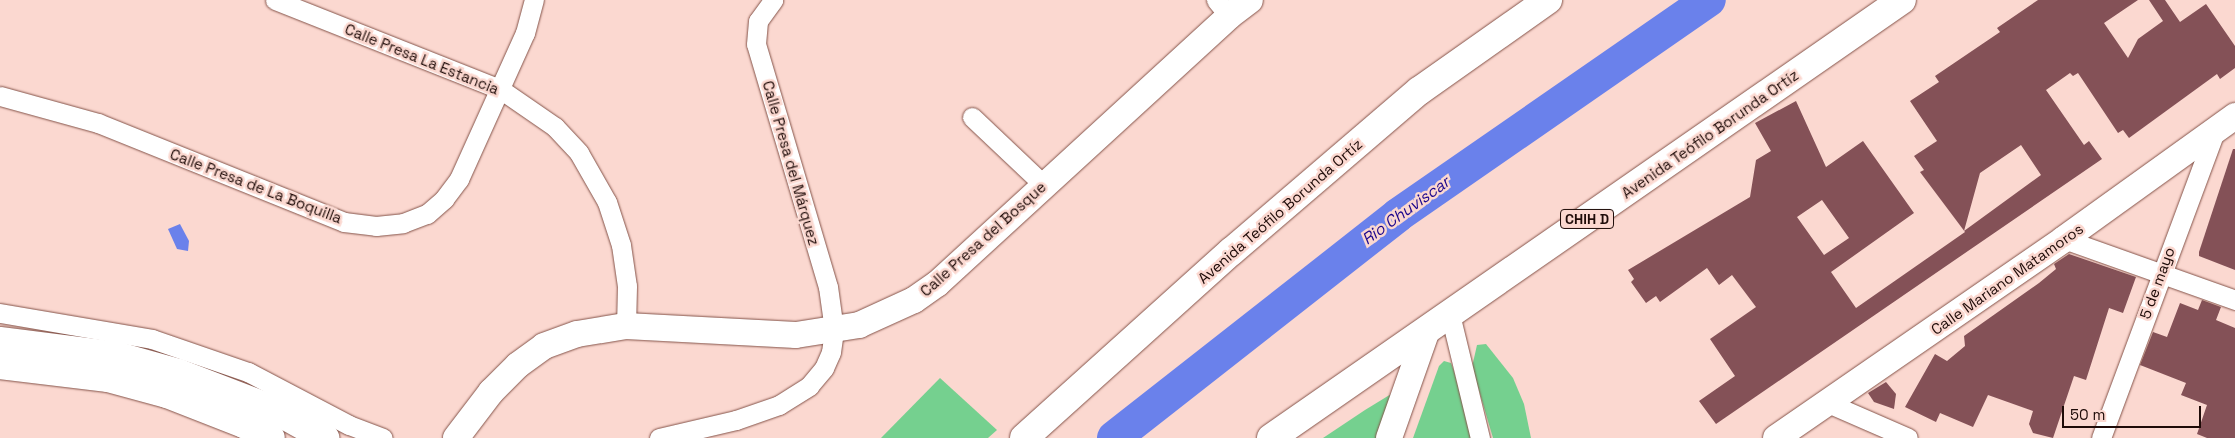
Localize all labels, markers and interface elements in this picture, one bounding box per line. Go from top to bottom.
street label: Calle Presa La Estancia [342,20,502,98]
street label: Avenida Teófilo Borunda Ortíz [1618,66,1802,202]
street label: Calle Presa del Márquez [759,79,823,247]
street label: Avenida Teófilo Borunda Ortíz [1194,135,1366,287]
street label: Calle Presa de La Boquilla [167,145,345,227]
water label: Rio Chuviscar [1358,173,1454,249]
street label: Calle Presa del Bosque [916,178,1050,300]
road number: CHIH D [1560,208,1614,230]
street label: Calle Mariano Matamoros [1927,220,2087,338]
street label: 5 de mayo [2136,245,2178,321]
scale bar [2065,396,2204,428]
text: 50 m [2070,405,2105,424]

